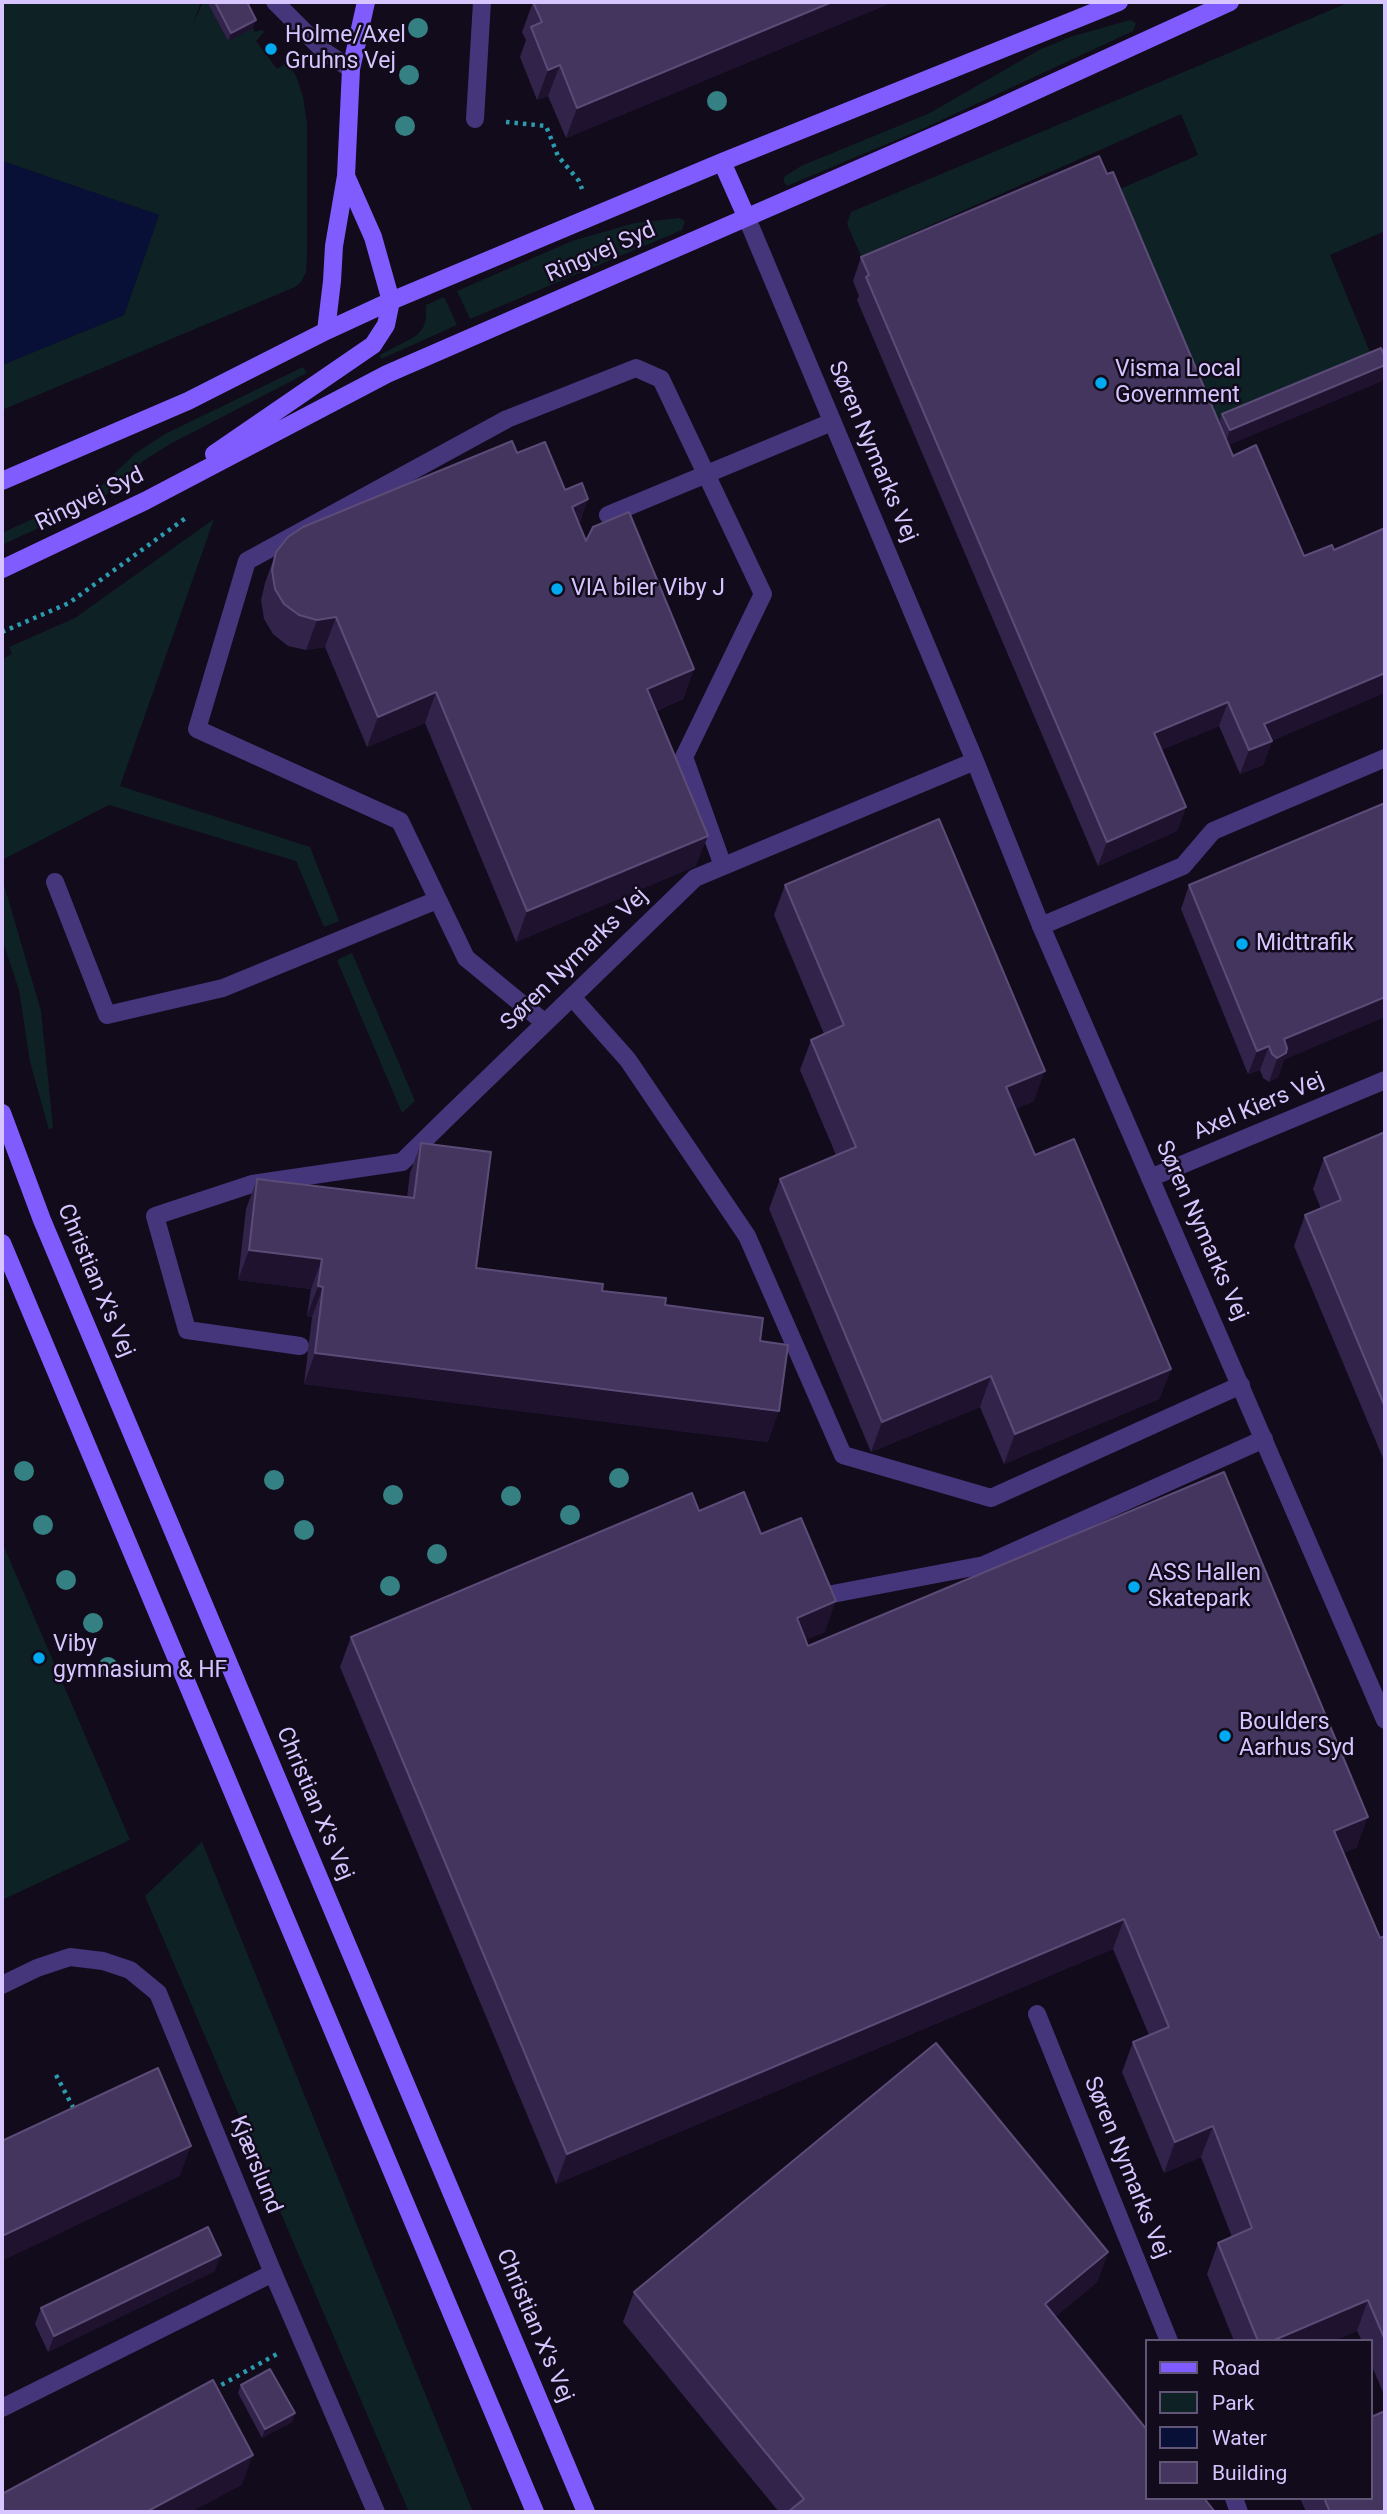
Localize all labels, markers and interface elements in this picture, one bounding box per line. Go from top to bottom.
place label: Holme/Axel Gruhns Vej [285,22,406,76]
marker: Holme/Axel Gruhns Vej [263,41,279,57]
street label: Ringvej Syd [542,217,660,289]
place label: Visma Local Government [1115,356,1241,410]
street label: Søren Nymarks Vej [821,357,923,547]
marker: Visma Local Government [1093,375,1109,391]
street label: Ringvej Syd [31,462,149,538]
place label: VIA biler Viby J [571,575,725,603]
marker: VIA biler Viby J [549,581,565,597]
street label: Søren Nymarks Vej [496,883,654,1037]
place label: Midttrafik [1256,930,1354,958]
marker: Midttrafik [1234,936,1250,952]
street label: Axel Kiers Vej [1190,1067,1328,1147]
street label: Søren Nymarks Vej [1149,1137,1253,1325]
street label: Christian X's Vej [50,1200,140,1362]
place label: ASS Hallen Skatepark [1148,1560,1261,1614]
marker: ASS Hallen Skatepark [1126,1579,1142,1595]
place label: Viby gymnasium & HF [53,1631,227,1685]
marker: Viby gymnasium & HF [31,1650,47,1666]
place label: Boulders Aarhus Syd [1239,1709,1355,1763]
street label: Christian X's Vej [269,1723,359,1885]
marker: Boulders Aarhus Syd [1217,1728,1233,1744]
street label: Søren Nymarks Vej [1077,2073,1175,2263]
street label: Kjærslund [223,2112,287,2218]
street label: Christian X's Vej [489,2245,579,2407]
legend [1146,2339,1373,2500]
text: Road [1212,2356,1260,2380]
text: Park [1212,2391,1254,2415]
text: Water [1212,2426,1267,2450]
text: Building [1212,2461,1287,2485]

